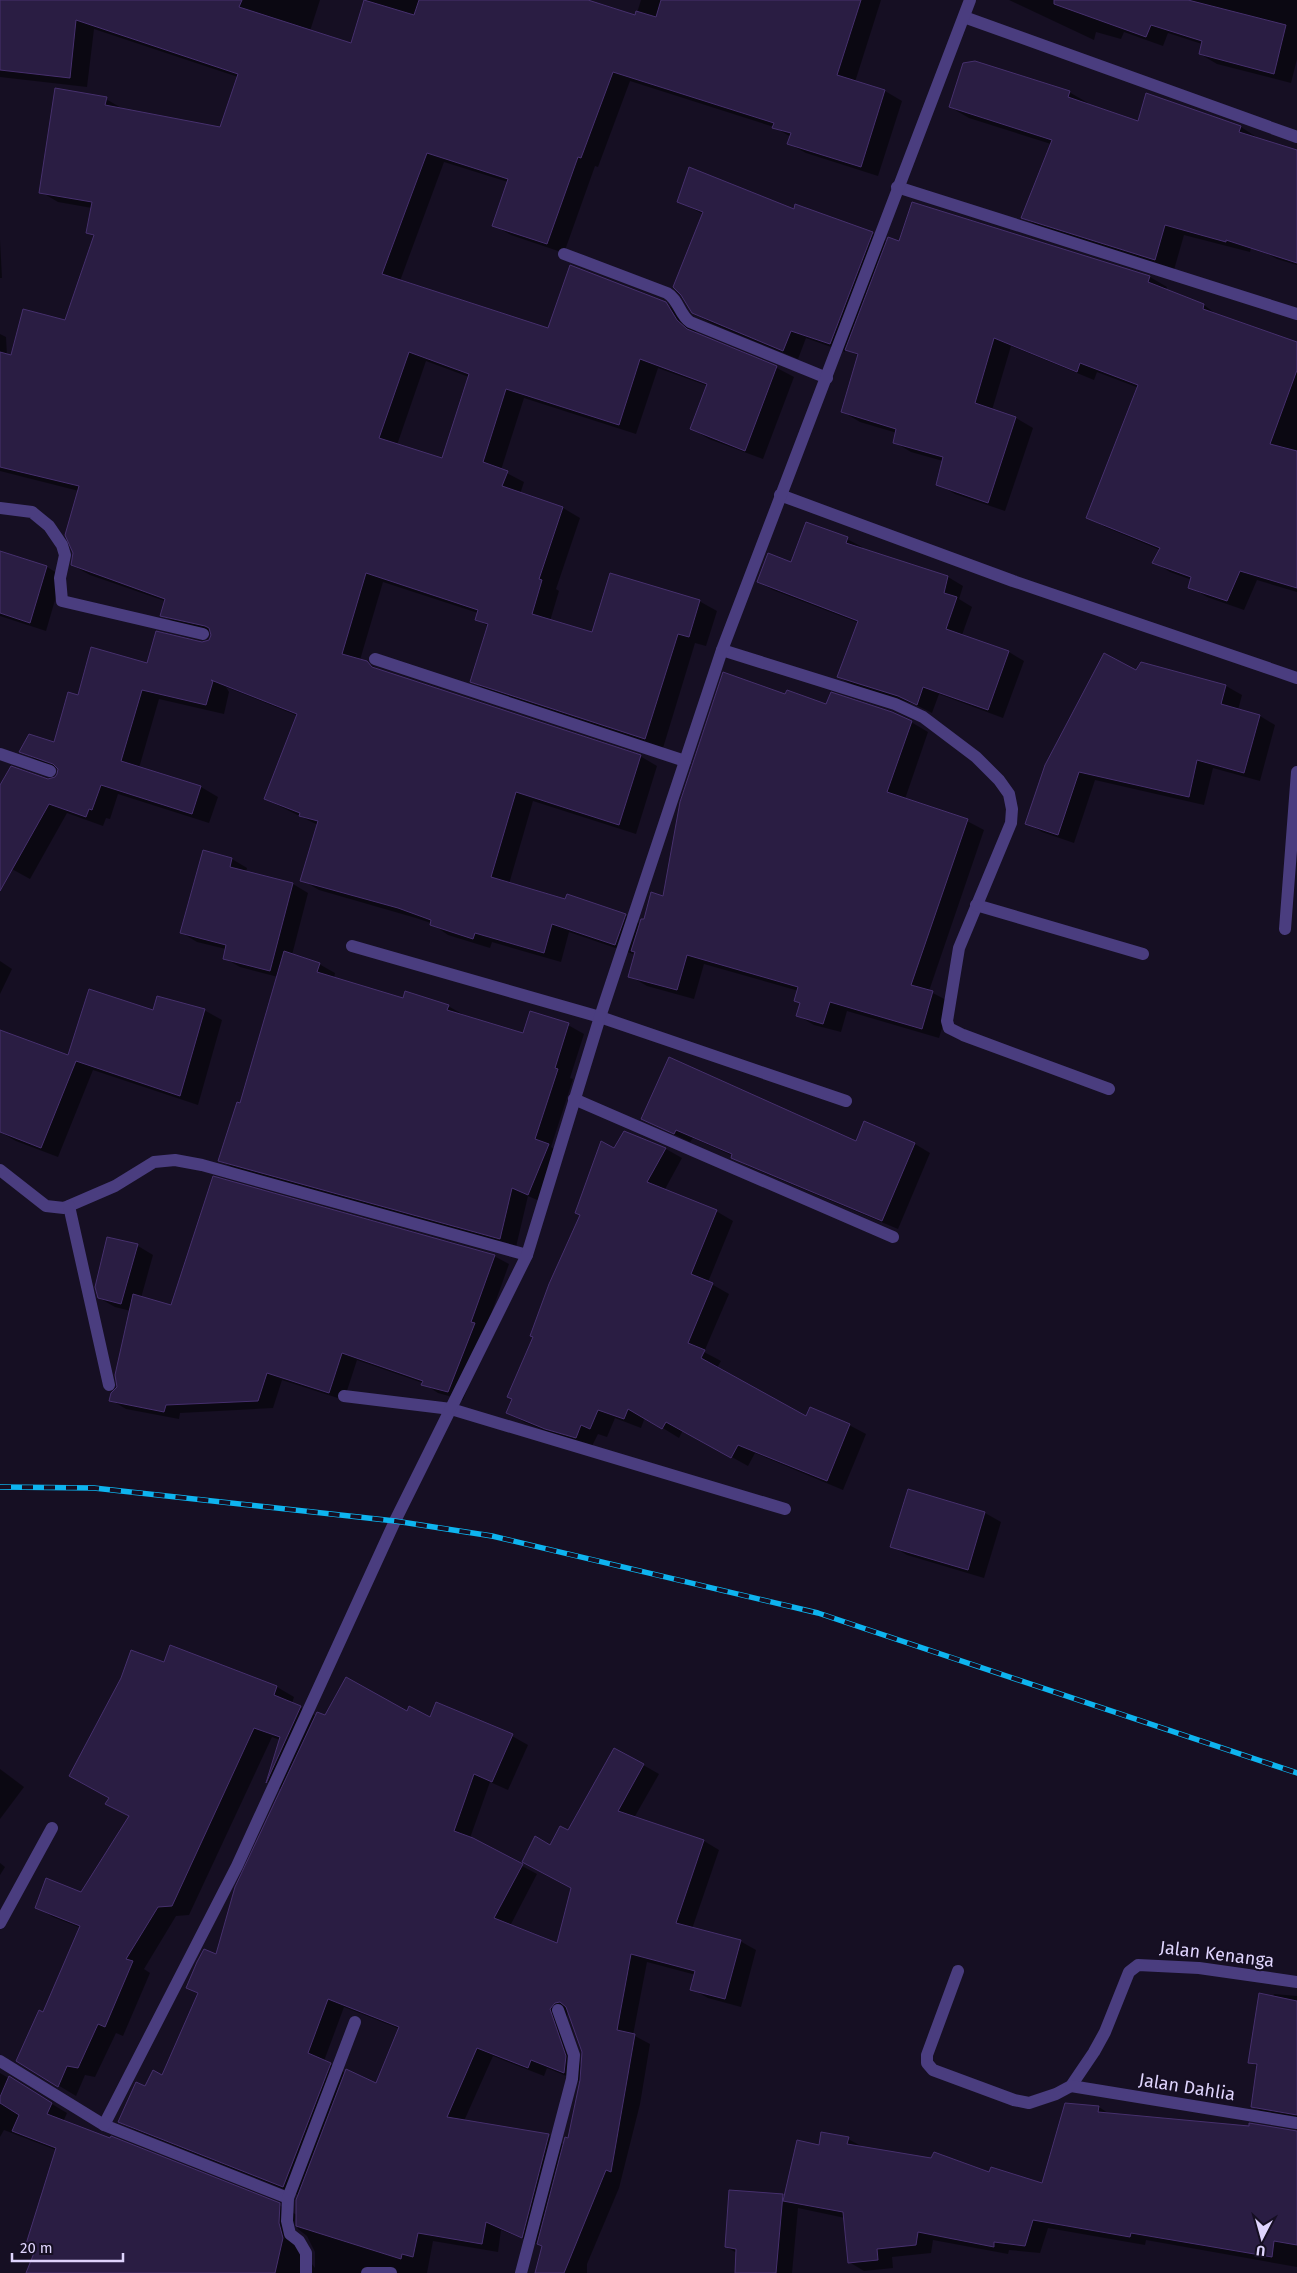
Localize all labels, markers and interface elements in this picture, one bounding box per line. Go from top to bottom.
street label: Jalan Kenanga [1158,1936,1276,1972]
street label: Jalan Dahlia [1137,2069,1237,2105]
north arrow [1237,2213,1287,2263]
scale bar [12,2230,124,2262]
text: 20 m [20,2239,53,2257]
text: U [1255,2242,1266,2259]

